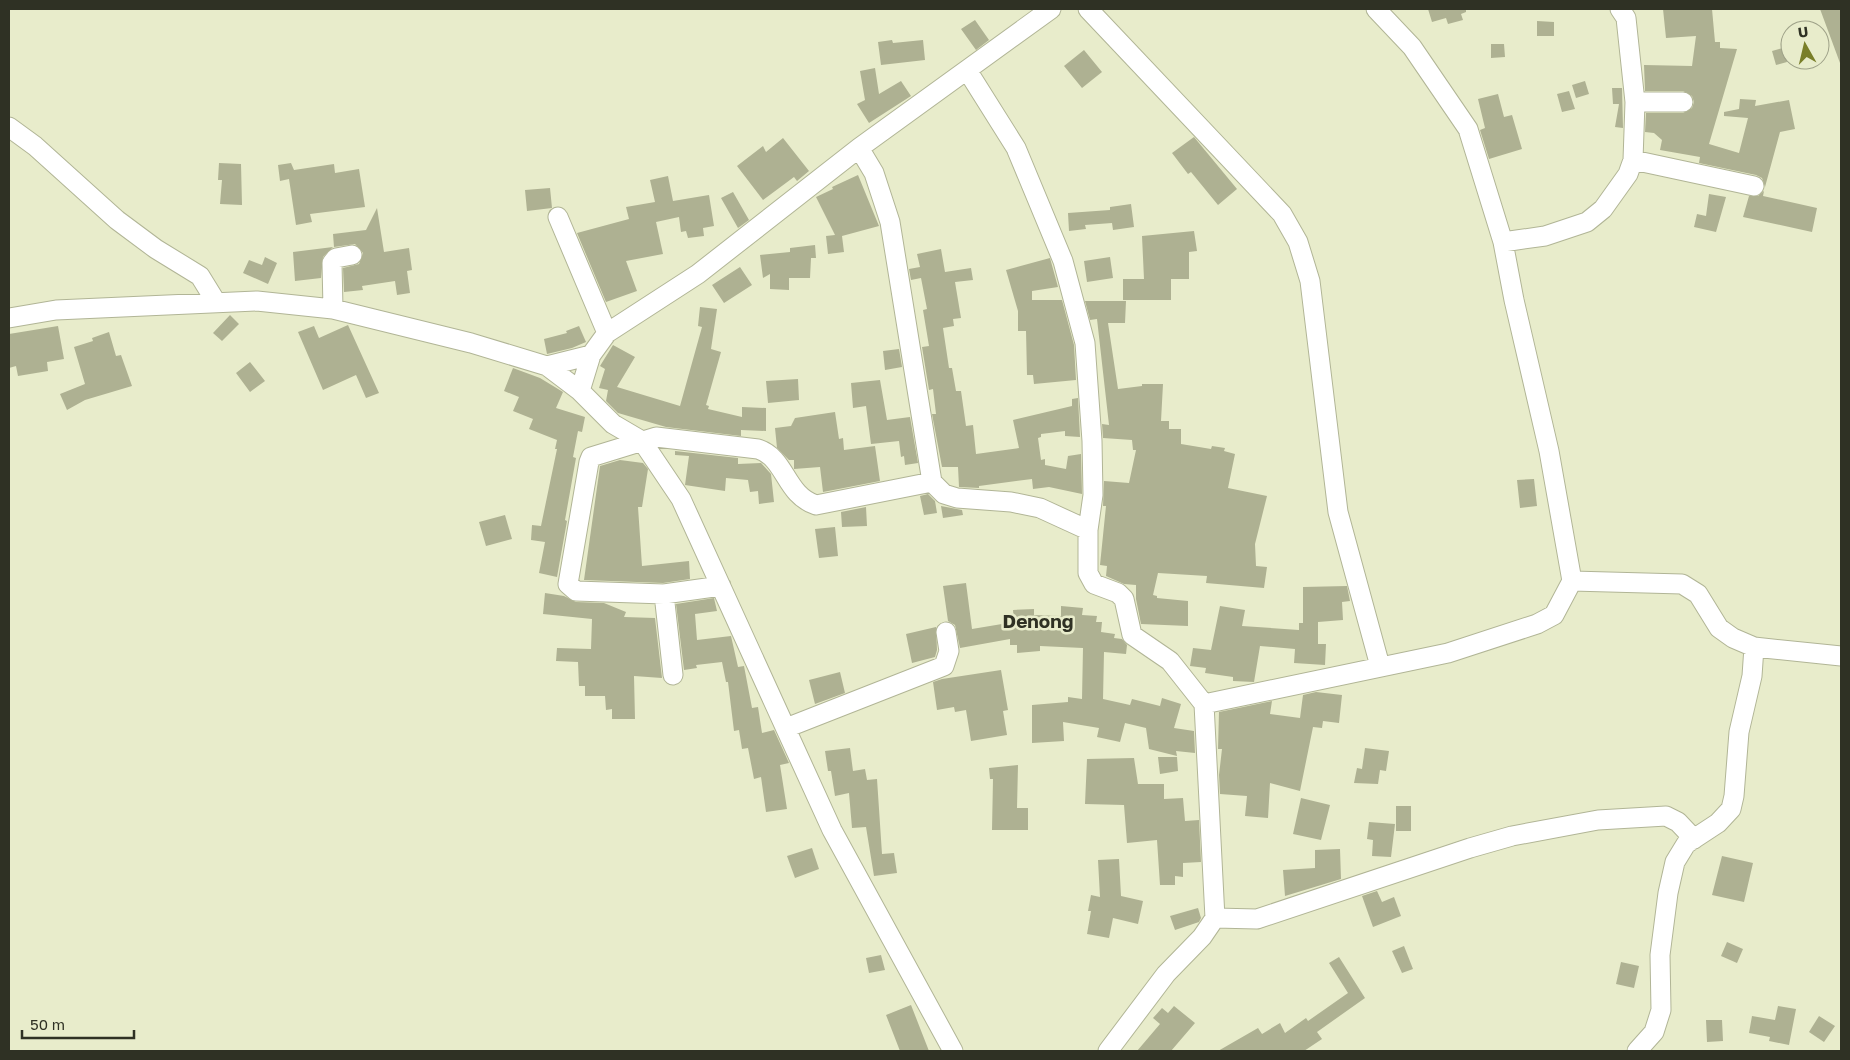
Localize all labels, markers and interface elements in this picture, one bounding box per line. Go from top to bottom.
north arrow [1780,20,1830,70]
text: U [1797,23,1809,41]
district label: Denong [1003,609,1073,632]
scale bar [22,1008,135,1040]
text: 50 m [30,1015,65,1033]

